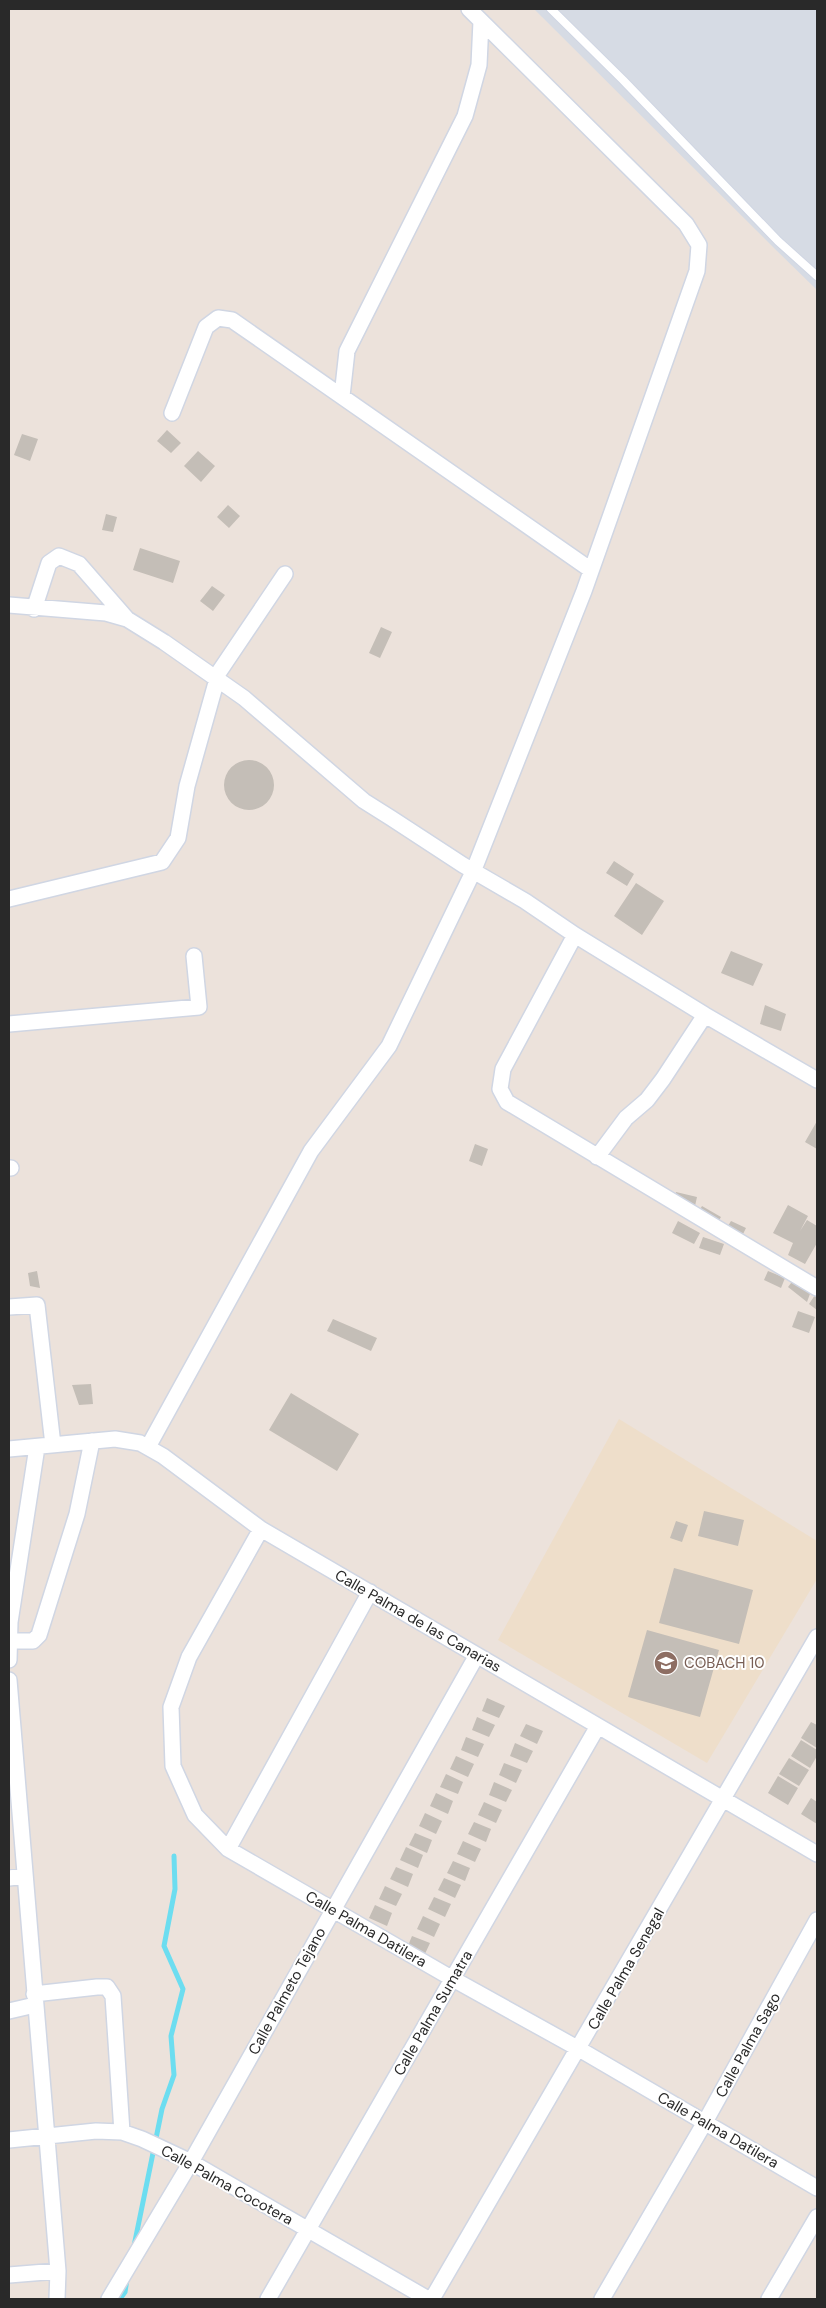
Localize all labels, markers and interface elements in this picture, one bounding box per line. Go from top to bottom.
street label: Calle Palma de las Canarias [331,1565,505,1677]
school or university icon: COBACH 10 [653,1650,679,1676]
place label: COBACH 10 [684,1653,765,1673]
street label: Calle Palma Datilera [302,1886,430,1972]
street label: Calle Palma Senegal [583,1904,669,2034]
street label: Calle Palmeto Tejano [244,1924,330,2058]
street label: Calle Palma Sumatra [389,1947,477,2079]
street label: Calle Palma Sago [711,1989,785,2101]
street label: Calle Palma Datilera [654,2087,782,2173]
street label: Calle Palma Cocotera [157,2140,297,2230]

